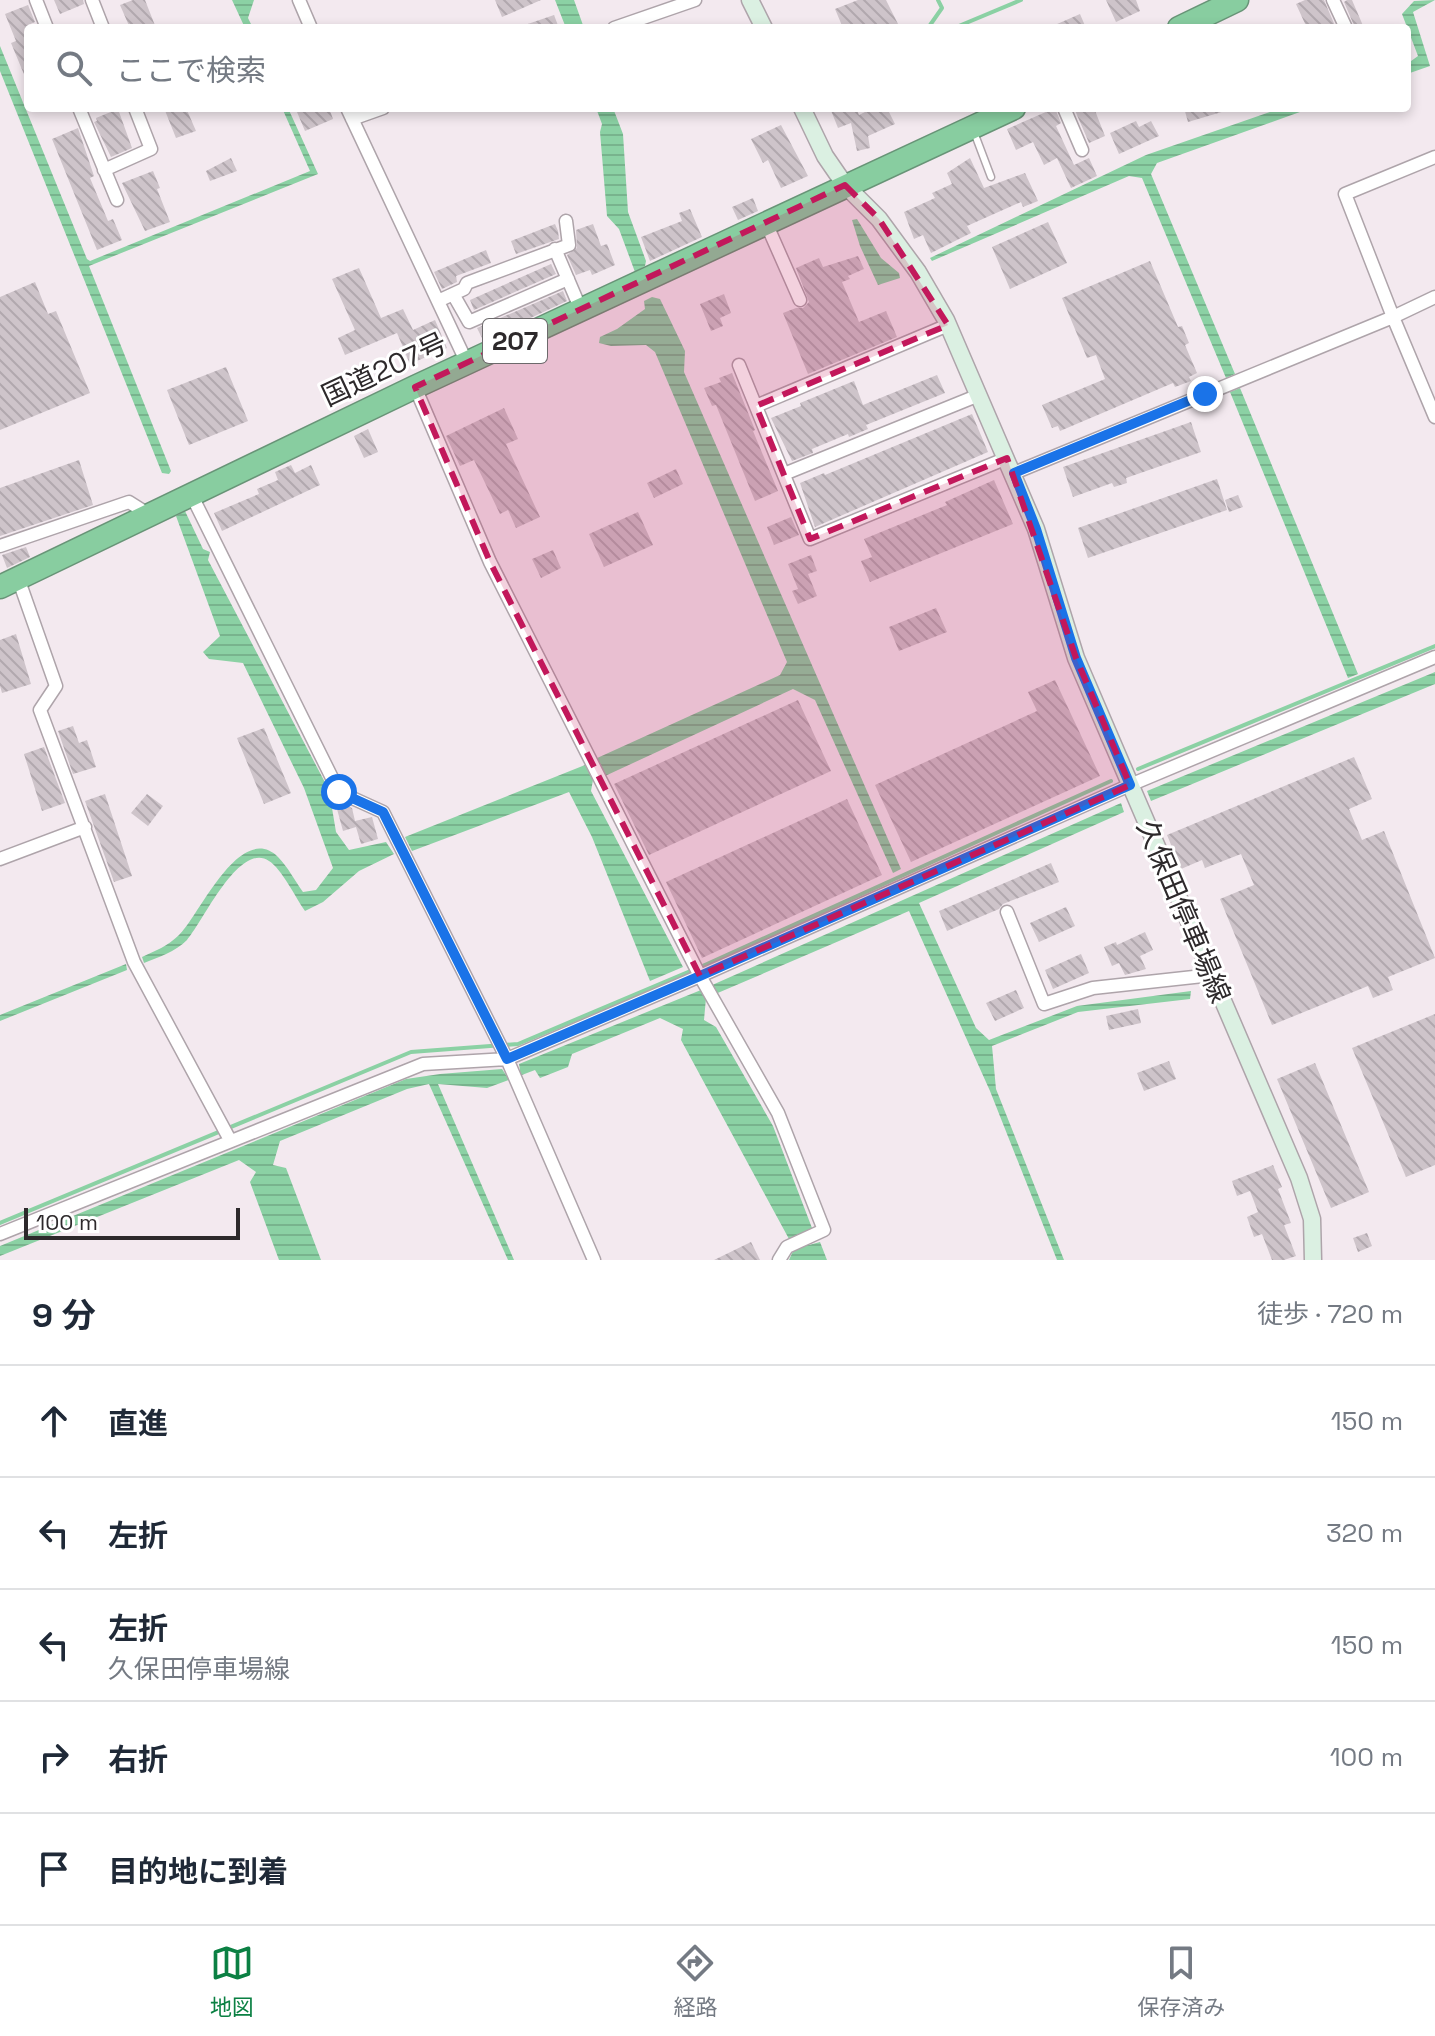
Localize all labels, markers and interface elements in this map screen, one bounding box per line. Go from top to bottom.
search box [24,24,1411,112]
icon: search [52,46,96,90]
text: ここで検索 [116,51,266,90]
road number: 207 [483,319,547,363]
street label: 国道207号 [316,324,452,414]
route end [1187,376,1223,412]
route start [321,774,357,810]
street label: 久保田停車場線 [1129,814,1239,1008]
scale bar [24,1204,240,1240]
text: 100 m [36,1208,98,1236]
text: 9 分 [32,1294,96,1337]
text: 徒歩 · 720 m [1257,1297,1403,1331]
icon: ahead [32,1399,76,1443]
text: 直進 [108,1404,168,1443]
text: 150 m [1331,1404,1403,1438]
icon: left [32,1511,76,1555]
text: 左折 [108,1516,168,1555]
text: 320 m [1326,1516,1403,1550]
text: 左折 [108,1609,168,1648]
icon: left [32,1623,76,1667]
text: 150 m [1331,1628,1403,1662]
text: 久保田停車場線 [108,1652,290,1686]
icon: right [32,1735,76,1779]
text: 右折 [108,1740,168,1779]
text: 100 m [1330,1740,1403,1774]
icon: arrive [32,1847,76,1891]
text: 目的地に到着 [108,1852,288,1891]
tab: 地図 [210,1941,254,2021]
tab: 経路 [673,1941,717,2021]
tab: 保存済み [1137,1941,1225,2021]

